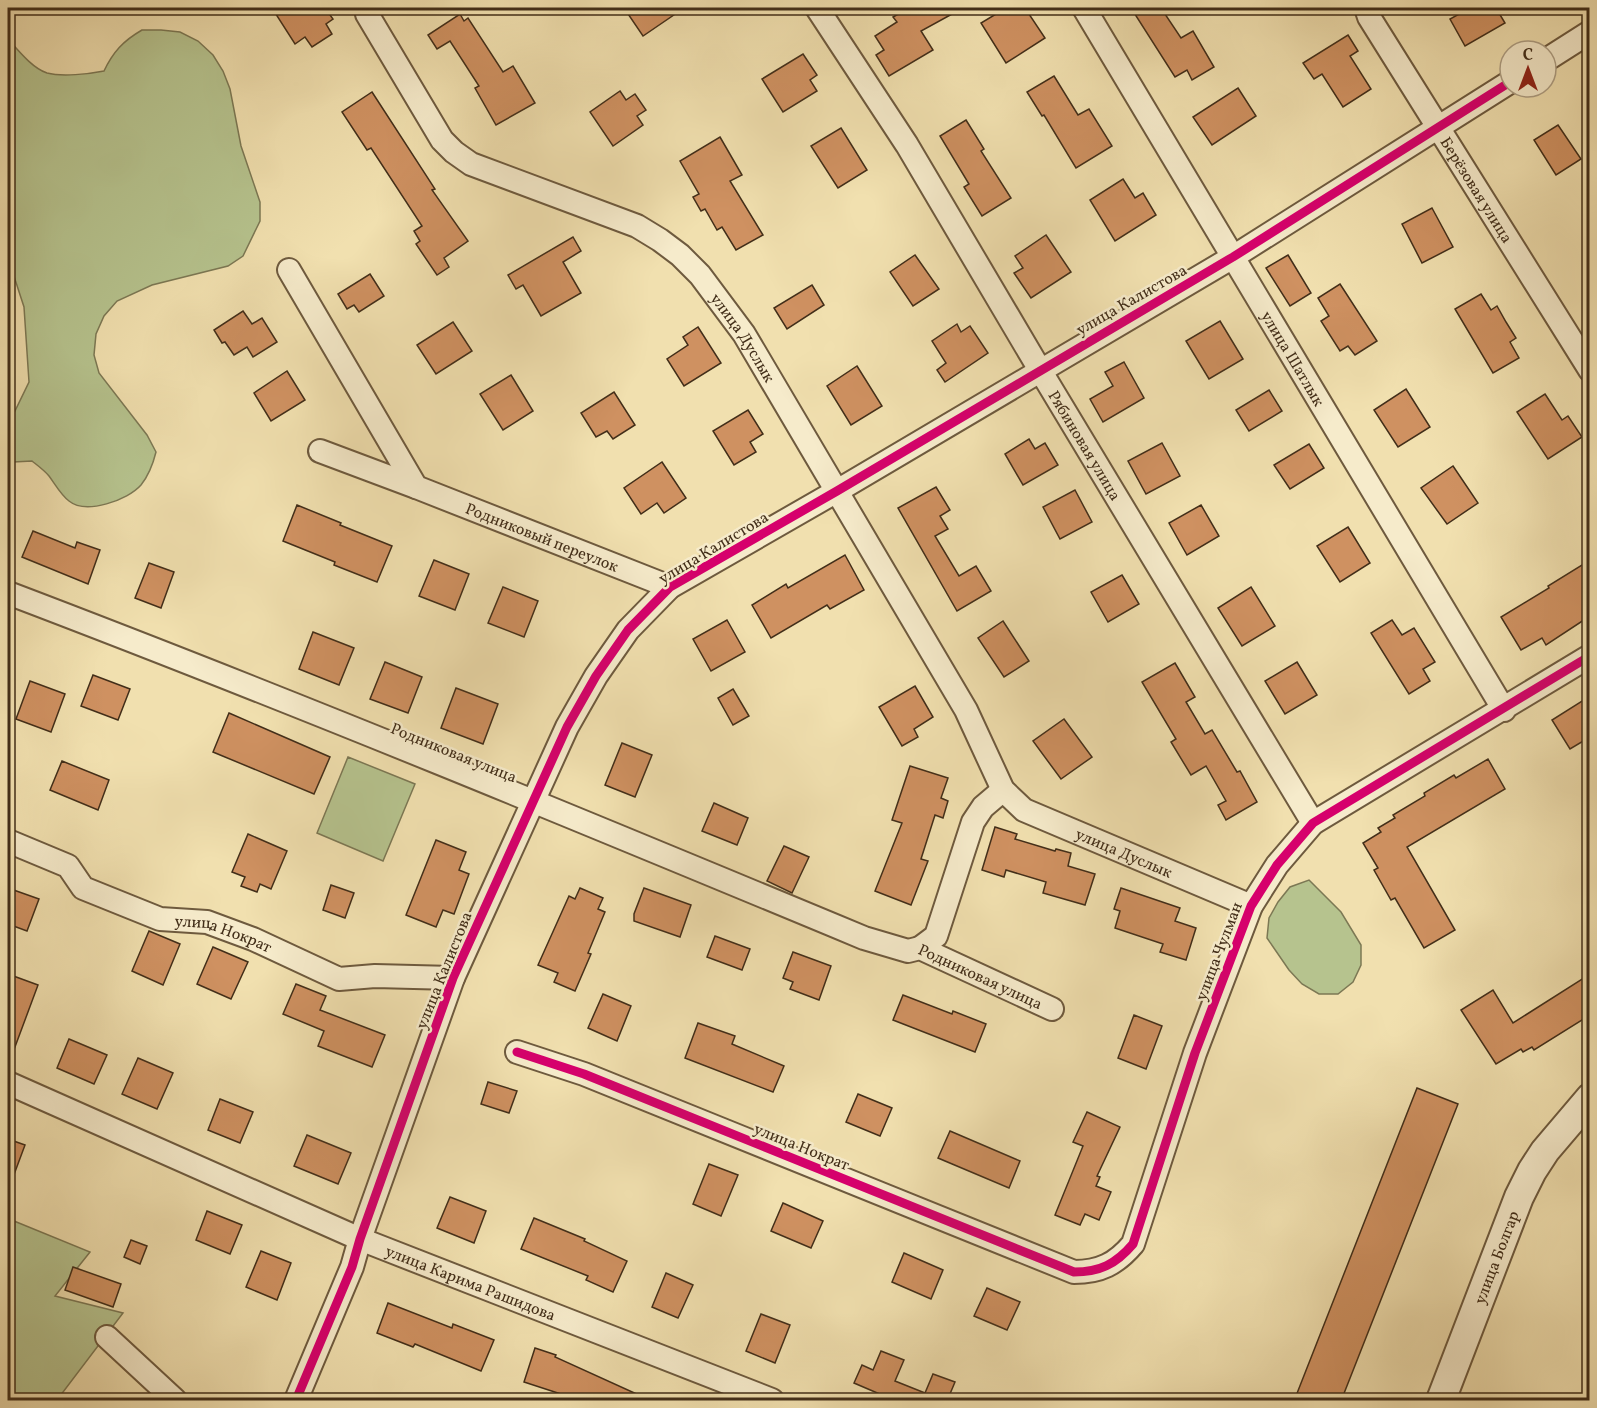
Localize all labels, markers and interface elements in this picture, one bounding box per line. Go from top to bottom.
north arrow [1498,39,1558,99]
text: С [1523,45,1533,67]
street label: Берёзовая улица [1434,133,1517,248]
street label: улица Калистова [1072,260,1192,341]
street label: улица Дуслык [704,289,779,388]
street label: улица Шатлык [1255,307,1329,411]
street label: Рябиновая улица [1042,387,1125,505]
street label: Родниковый переулок [462,498,622,579]
street label: улица Калистова [655,507,773,590]
street label: Родниковая улица [387,718,520,789]
street label: улица Дуслык [1072,824,1176,885]
street label: улица Чулман [1191,899,1249,1004]
street label: улица Калистова [411,909,478,1033]
street label: улица Нократ [174,911,275,959]
street label: Родниковая улица [914,940,1046,1016]
street label: улица Нократ [750,1119,852,1177]
street label: улица Болгар [1470,1208,1526,1308]
street label: улица Карима Рашидова [382,1241,559,1327]

